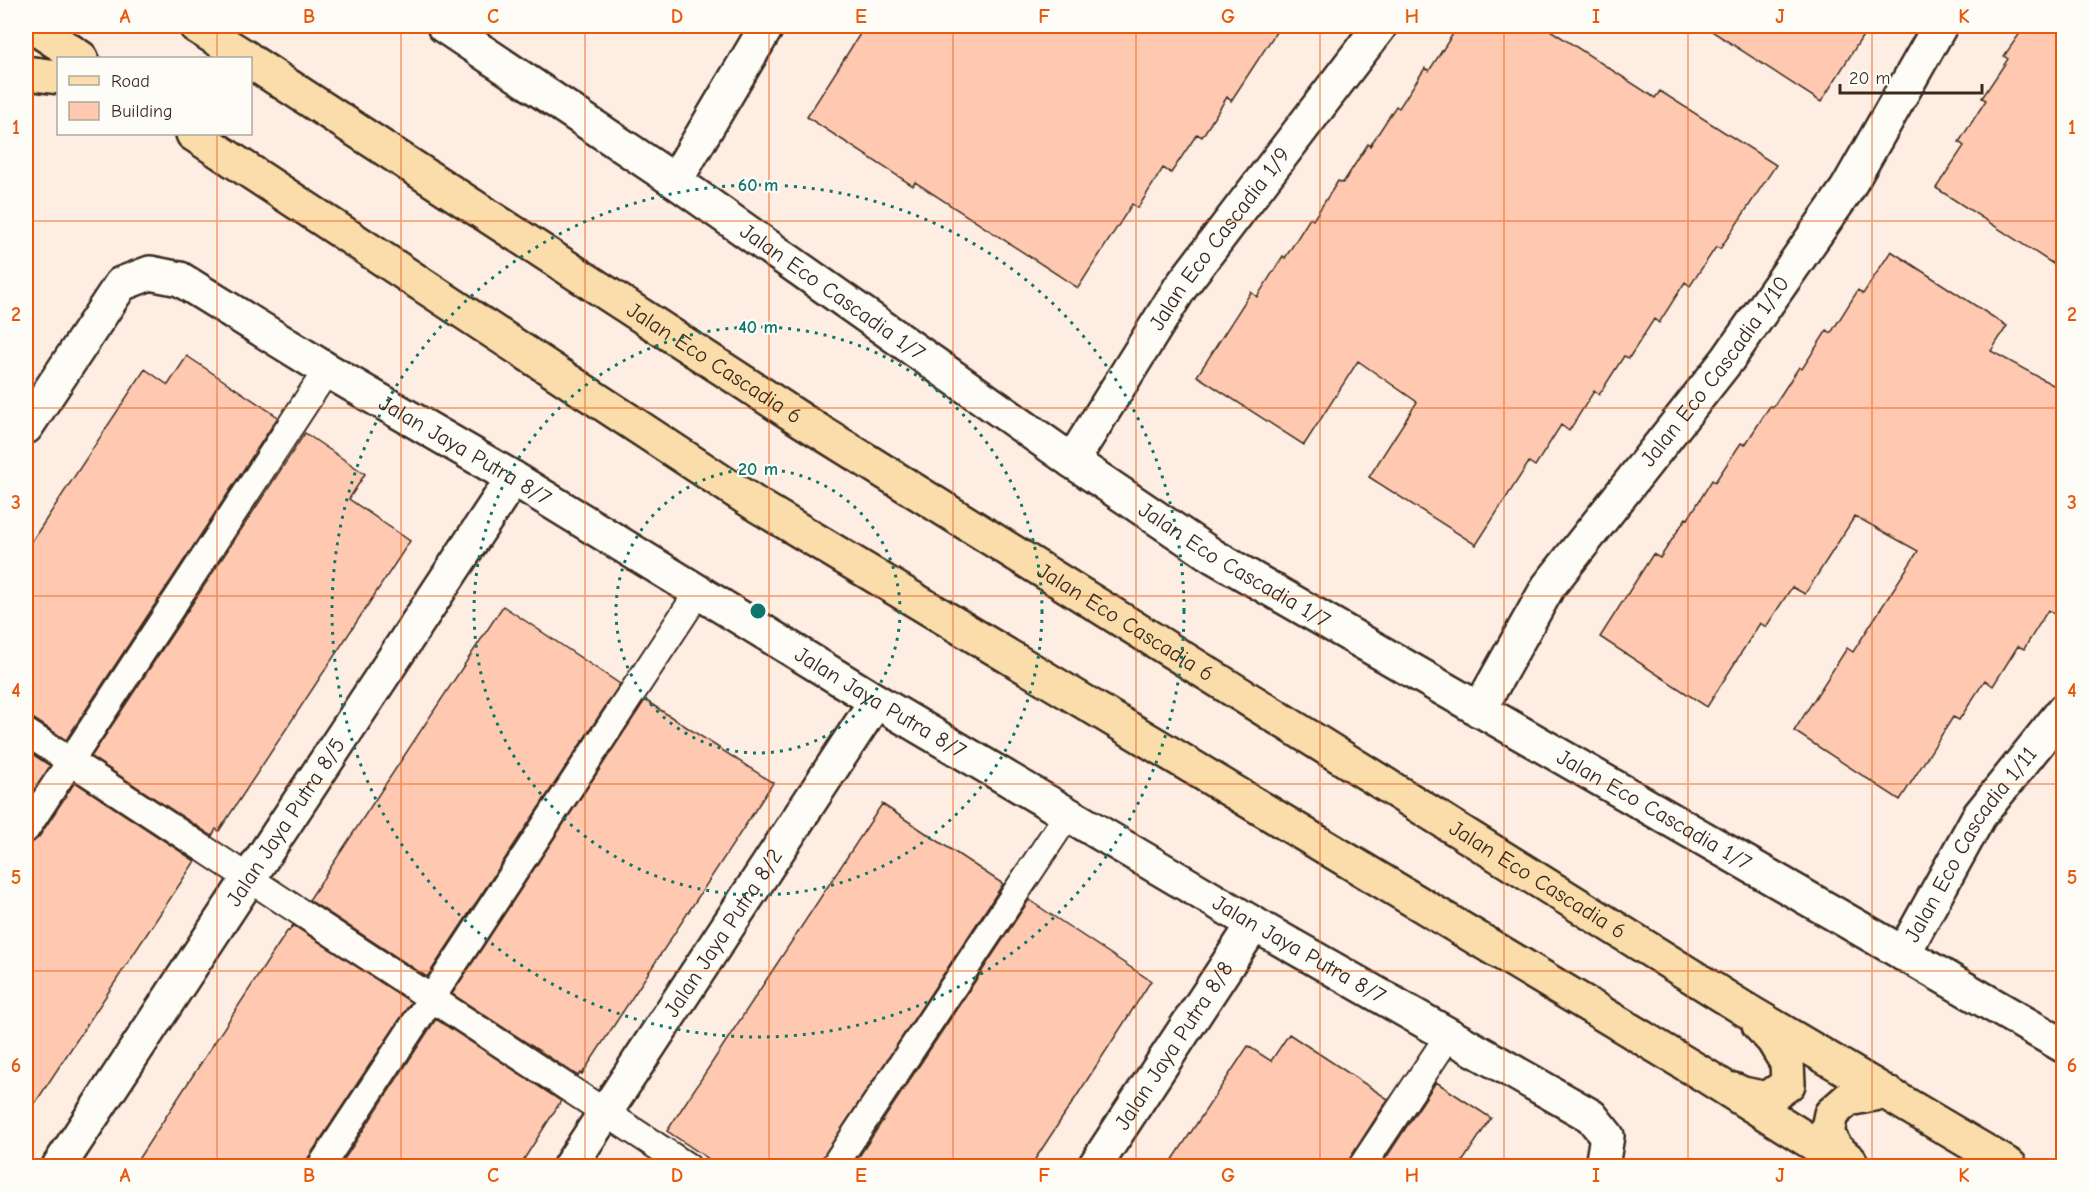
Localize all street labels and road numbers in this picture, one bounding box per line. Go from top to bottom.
street label: Jalan Eco Cascadia 1/9 [1144,142,1296,335]
street label: Jalan Eco Cascadia 1/7 [735,218,930,367]
street label: Jalan Eco Cascadia 1/10 [1635,271,1795,472]
street label: Jalan Eco Cascadia 6 [622,297,807,430]
street label: Jalan Jaya Putra 8/7 [374,390,556,512]
street label: Jalan Eco Cascadia 1/7 [1134,497,1335,634]
street label: Jalan Eco Cascadia 6 [1032,558,1219,687]
street label: Jalan Jaya Putra 8/7 [790,641,971,764]
street label: Jalan Jaya Putra 8/5 [221,733,351,911]
street label: Jalan Eco Cascadia 1/11 [1899,742,2042,947]
street label: Jalan Eco Cascadia 1/7 [1552,744,1756,876]
street label: Jalan Eco Cascadia 6 [1445,815,1631,945]
street label: Jalan Jaya Putra 8/2 [659,844,788,1022]
street label: Jalan Jaya Putra 8/7 [1208,890,1391,1010]
street label: Jalan Jaya Putra 8/8 [1109,957,1239,1135]

